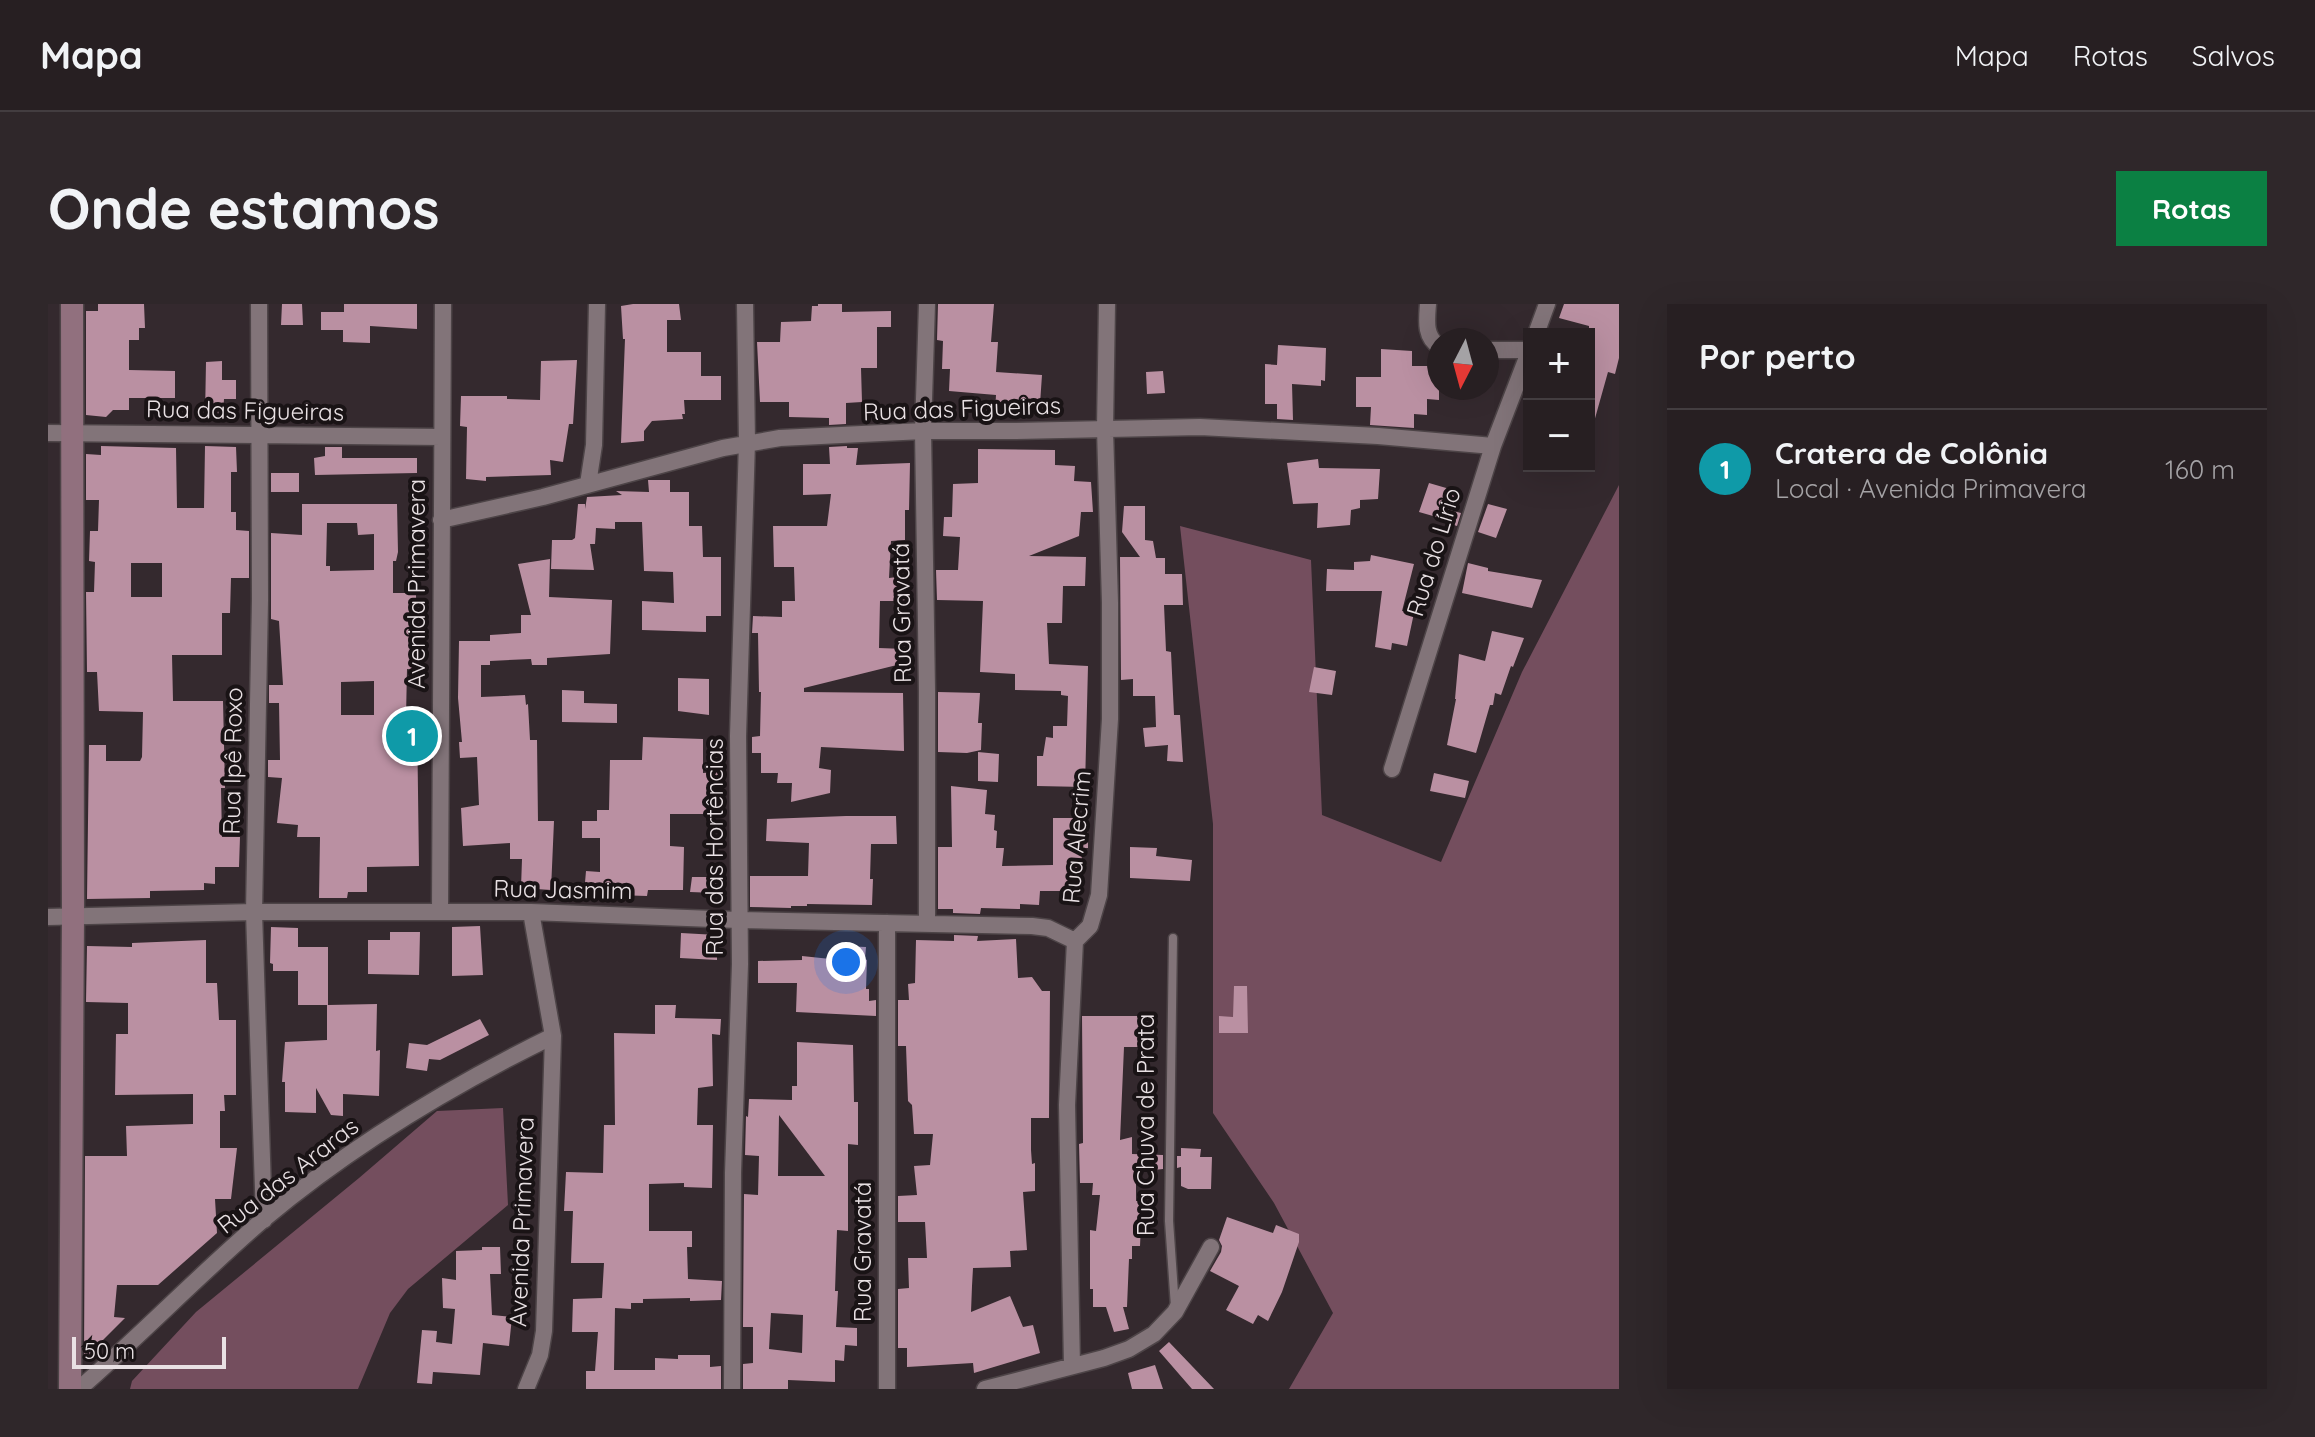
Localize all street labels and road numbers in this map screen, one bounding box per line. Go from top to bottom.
street label: Rua das Figueiras [862,390,1061,426]
street label: Rua das Figueiras [146,393,344,427]
street label: Avenida Primavera [401,479,431,689]
street label: Rua do Lírio [1399,484,1467,620]
street label: Rua Gravatá [885,543,917,683]
street label: Rua Ipê Roxo [216,687,248,835]
street label: Rua das Hortências [699,738,729,956]
street label: Rua Alecrim [1055,769,1097,905]
street label: Rua Jasmim [493,873,633,905]
street label: Rua Chuva de Prata [1130,1014,1160,1236]
street label: Rua das Araras [211,1111,364,1240]
street label: Avenida Primavera [502,1116,540,1327]
street label: Rua Gravatá [847,1182,877,1322]

